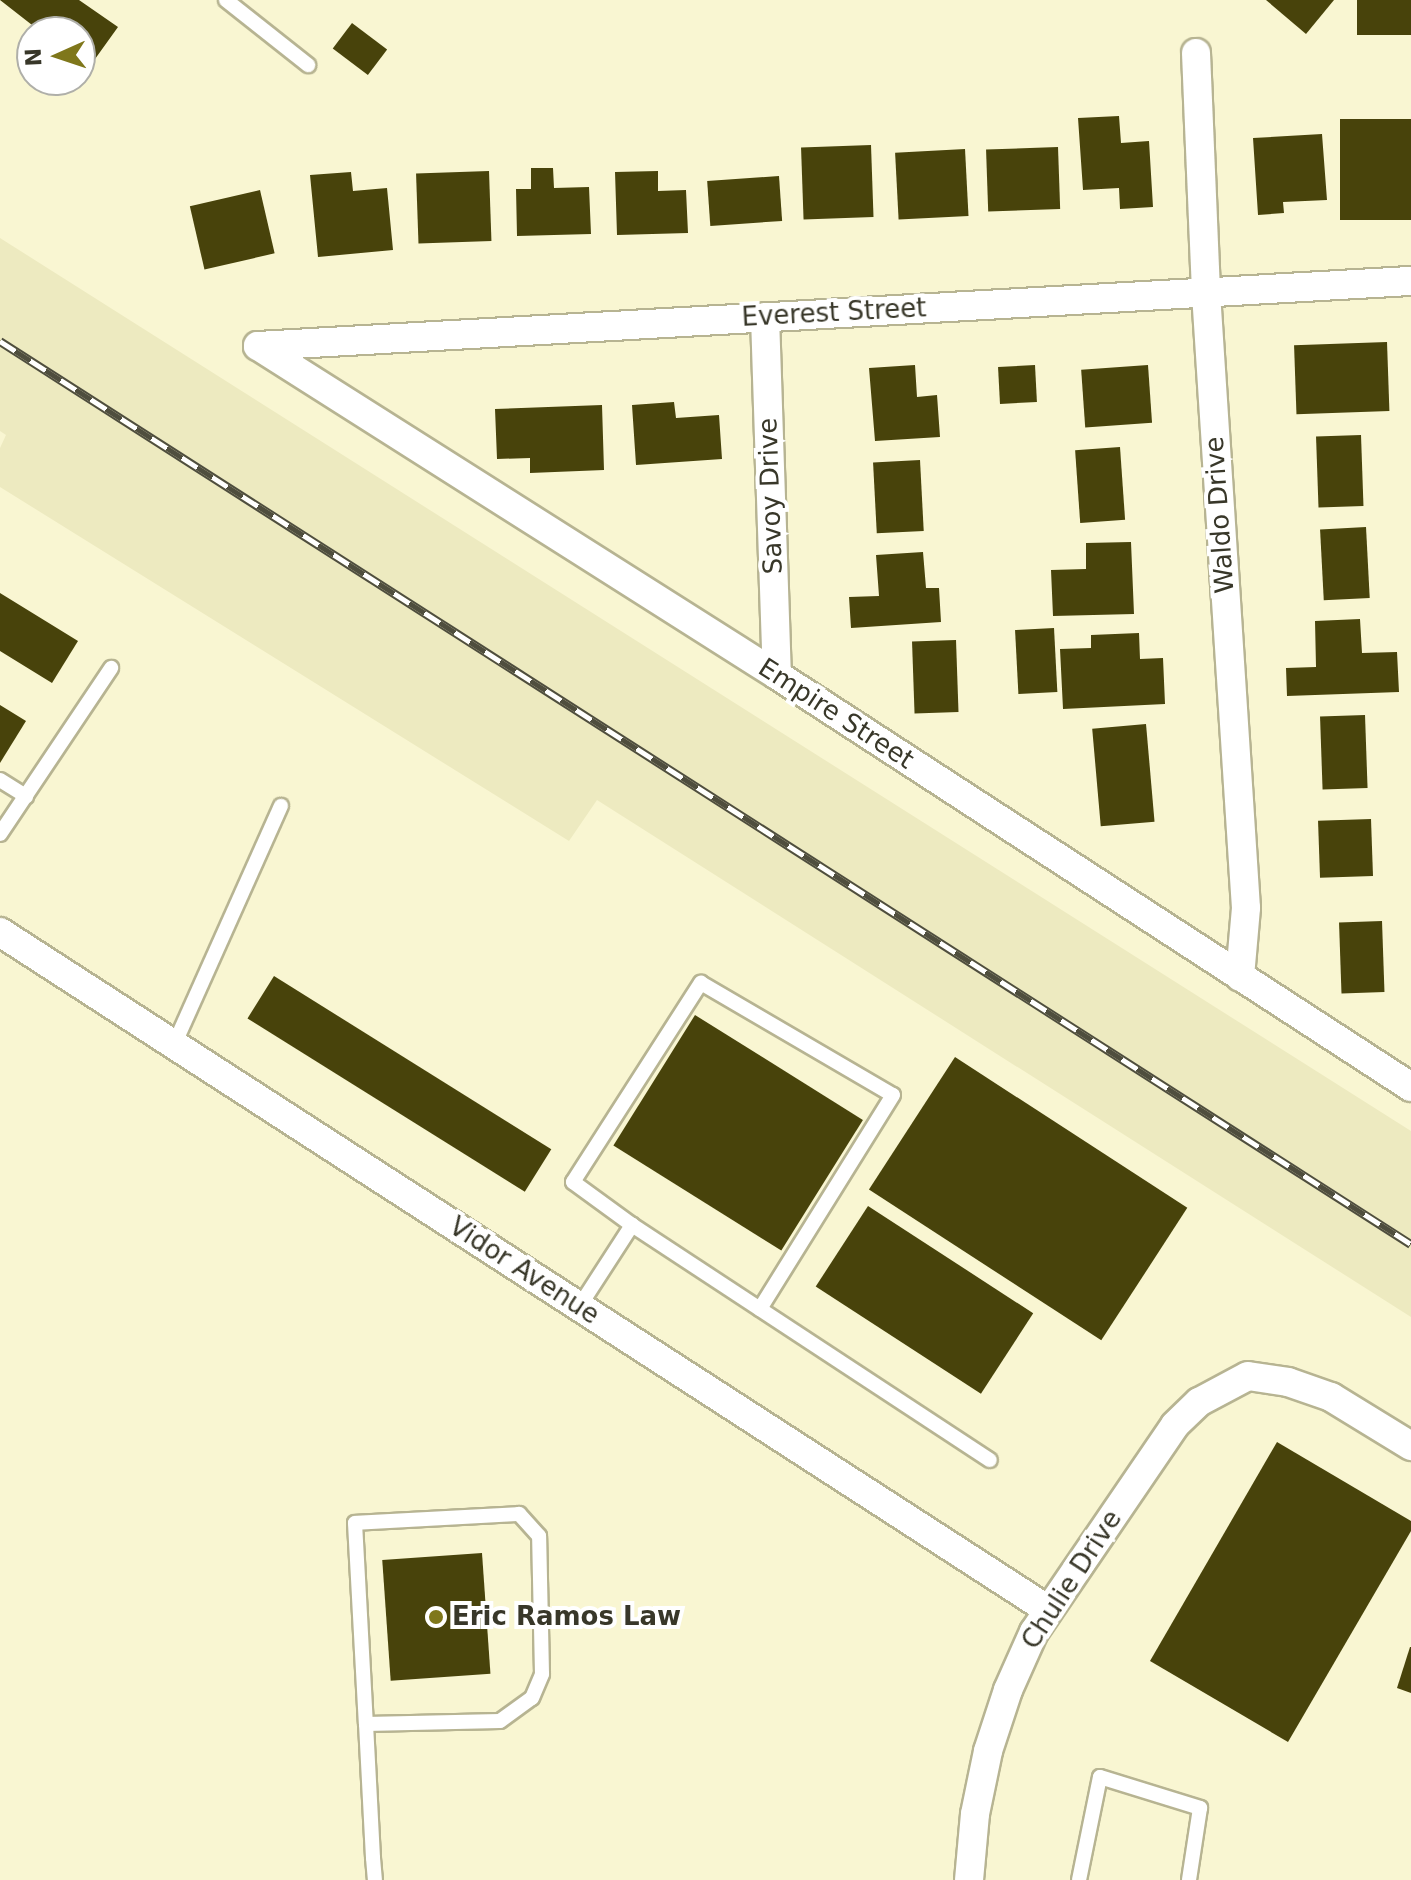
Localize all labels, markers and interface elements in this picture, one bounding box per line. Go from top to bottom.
north arrow [16,16,96,96]
text: N [21,47,46,67]
street label: Everest Street [741,293,927,333]
street label: Savoy Drive [753,417,789,575]
street label: Waldo Drive [1199,436,1241,594]
street label: Empire Street [752,652,920,776]
street label: Vidor Avenue [443,1211,605,1331]
street label: Chulie Drive [1016,1505,1128,1655]
place label: Eric Ramos Law [452,1601,681,1633]
marker: Eric Ramos Law [427,1608,445,1626]

